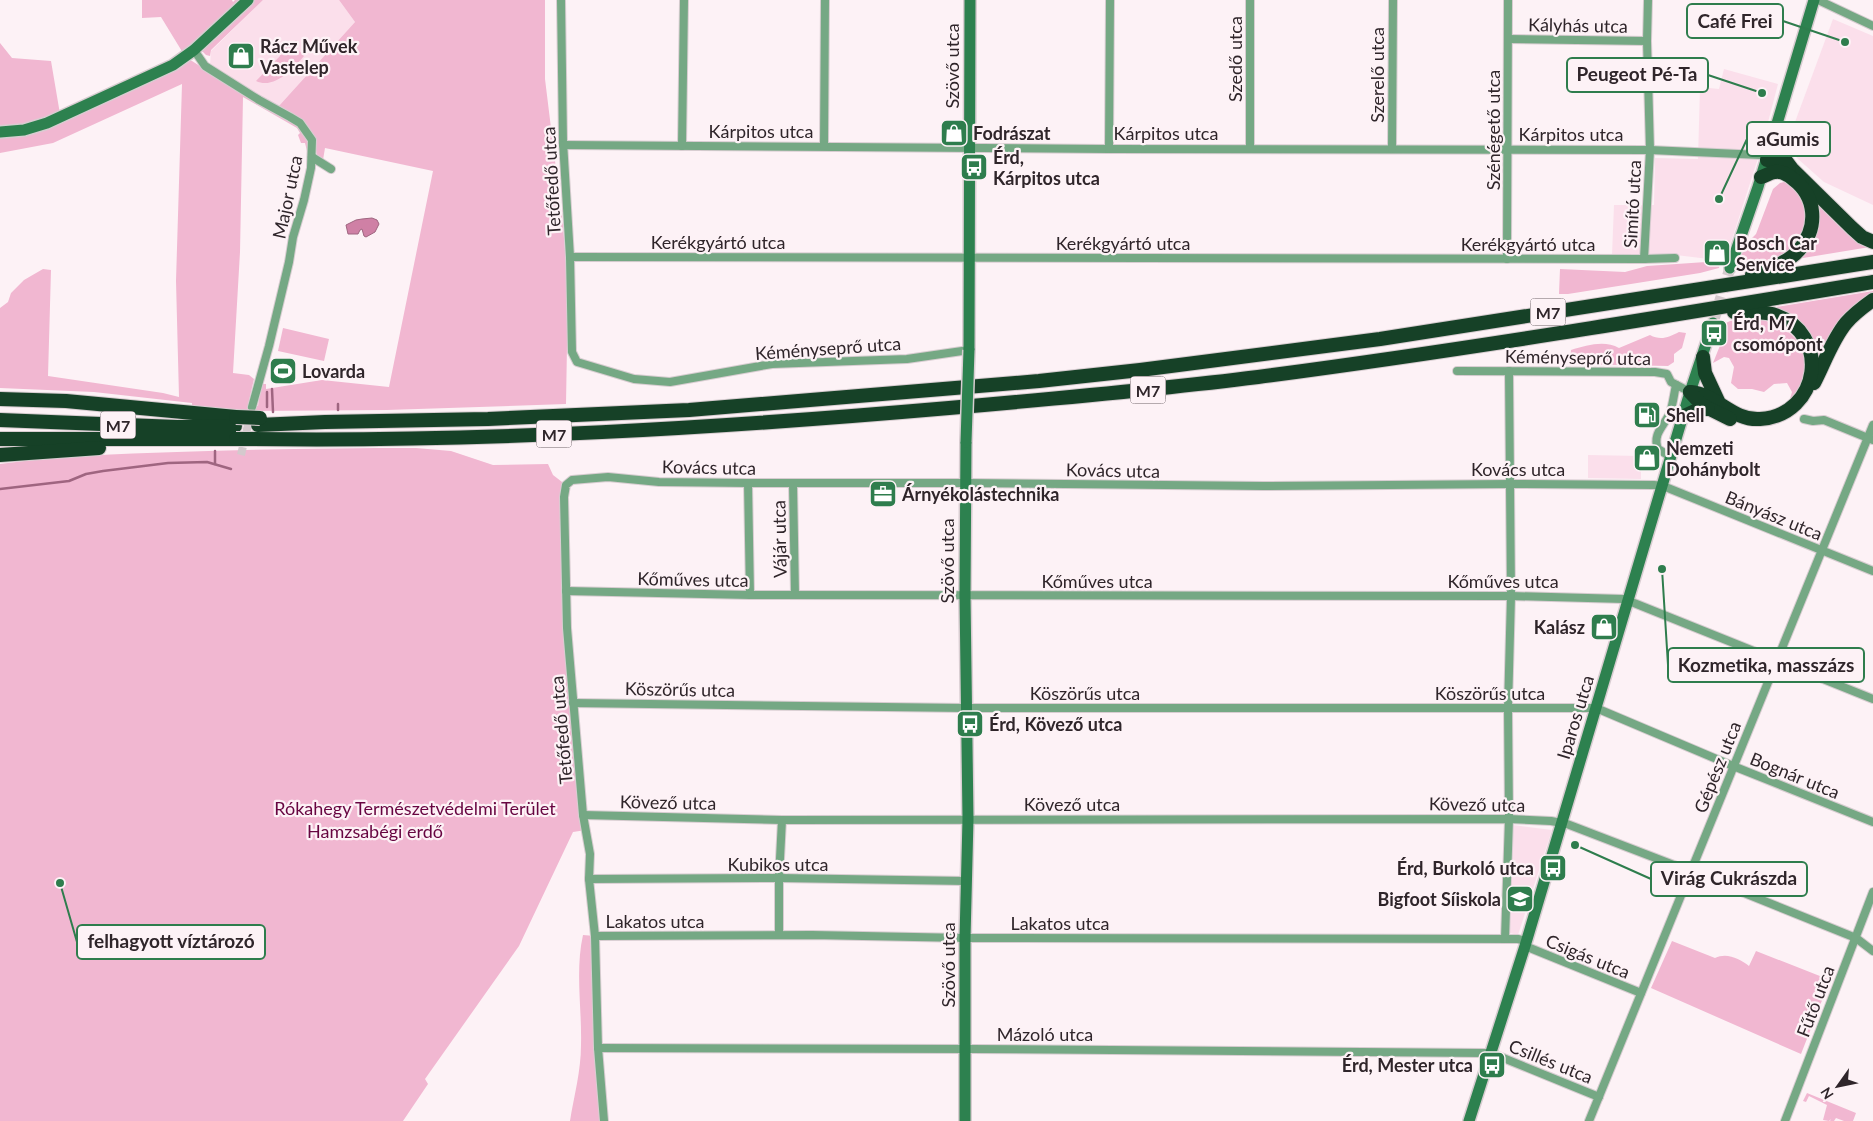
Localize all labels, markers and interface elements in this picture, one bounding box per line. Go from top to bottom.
callout: Café Frei [1687,4,1783,38]
text: Café Frei [1697,9,1773,32]
street label: Kályhás utca [1528,13,1628,37]
street label: Szedő utca [1224,16,1246,102]
street label: Szövő utca [941,23,963,109]
street label: Szerelő utca [1366,27,1388,123]
place label: Rácz Művek Vastelep [259,35,358,78]
shop icon: Rácz Művek Vastelep [226,41,256,71]
callout: Peugeot Pé-Ta [1567,58,1708,92]
text: Peugeot Pé-Ta [1577,62,1697,85]
street label: Szénégető utca [1482,70,1504,190]
shop icon: Fodrászat [939,118,969,148]
street label: Kárpitos utca [709,120,813,142]
place label: Fodrászat [973,122,1051,144]
street label: Kárpitos utca [1114,122,1218,144]
callout: aGumis [1747,122,1830,156]
street label: Kárpitos utca [1519,123,1623,145]
street label: Tetőfedő utca [537,126,565,236]
text: aGumis [1757,127,1819,150]
place label: Érd, Kárpitos utca [993,146,1100,189]
bus stop icon: Érd, Kárpitos utca [959,152,989,182]
street label: Major utca [267,153,307,241]
street label: Simító utca [1619,159,1645,249]
street label: Kerékgyártó utca [651,231,785,253]
street label: Kerékgyártó utca [1056,232,1190,254]
place label: Bosch Car Service [1736,232,1817,275]
street label: Kerékgyártó utca [1461,233,1595,255]
shop icon: Bosch Car Service [1702,238,1732,268]
road number: M7 [1530,298,1566,326]
place label: Érd, M7 csomópont [1733,312,1823,355]
bus stop icon: Érd, M7 csomópont [1699,318,1729,348]
street label: Kéményseprő utca [754,332,902,364]
street label: Kéményseprő utca [1505,345,1651,369]
sports icon: Lovarda [268,356,298,386]
place label: Lovarda [302,360,365,382]
road number: M7 [1130,376,1166,404]
fuel station icon: Shell [1632,400,1662,430]
place label: Shell [1666,404,1704,426]
road number: M7 [100,412,136,438]
road number: M7 [536,420,572,448]
place label: Nemzeti Dohánybolt [1666,437,1761,480]
shop icon: Nemzeti Dohánybolt [1632,443,1662,473]
street label: Kovács utca [662,455,756,479]
street label: Kovács utca [1066,458,1160,482]
street label: Kovács utca [1471,458,1565,480]
office icon: Árnyékolástechnika [868,479,898,509]
place label: Árnyékolástechnika [901,483,1059,505]
street label: Bányász utca [1722,486,1826,544]
street label: Vájár utca [767,500,791,578]
street label: Szövő utca [936,518,958,604]
street label: Kőműves utca [637,567,749,591]
street label: Kőműves utca [1041,570,1153,592]
street label: Kőműves utca [1447,570,1559,592]
shop icon: Kalász [1589,612,1619,642]
place label: Kalász [1534,616,1585,638]
callout: Kozmetika, masszázs [1668,648,1864,682]
text: Kozmetika, masszázs [1678,653,1854,676]
street label: Iparos utca [1552,672,1598,762]
street label: Tetőfedő utca [545,675,577,785]
street label: Köszörűs utca [625,677,735,701]
street label: Köszörűs utca [1030,682,1140,704]
street label: Köszörűs utca [1435,682,1545,704]
bus stop icon: Érd, Kövező utca [955,709,985,739]
place label: Érd, Kövező utca [989,713,1122,735]
street label: Gépész utca [1689,718,1745,816]
street label: Bognár utca [1747,747,1843,803]
street label: Kövező utca [620,790,716,814]
street label: Kövező utca [1429,792,1525,816]
street label: Kövező utca [1024,793,1120,815]
park label: Rókahegy Természetvédelmi Terület [274,797,556,819]
park label: Hamzsabégi erdő [307,820,443,842]
street label: Kubikos utca [727,853,829,875]
bus stop icon: Érd, Burkoló utca [1538,853,1568,883]
place label: Érd, Burkoló utca [1397,857,1534,879]
callout: Virág Cukrászda [1651,862,1807,896]
text: Virág Cukrászda [1660,866,1797,889]
school or university icon: Bigfoot Síiskola [1505,884,1535,914]
place label: Bigfoot Síiskola [1377,888,1501,910]
street label: Lakatos utca [605,910,705,932]
street label: Lakatos utca [1010,912,1110,934]
street label: Szövő utca [937,922,959,1008]
callout: felhagyott víztározó [77,925,265,959]
text: felhagyott víztározó [87,929,255,952]
street label: Csigás utca [1543,929,1633,983]
street label: Fűtő utca [1791,962,1839,1040]
street label: Mázoló utca [997,1023,1093,1045]
street label: Csillés utca [1506,1034,1596,1088]
bus stop icon: Érd, Mester utca [1477,1050,1507,1080]
place label: Érd, Mester utca [1342,1054,1473,1076]
north arrow [1813,1061,1863,1111]
text: N [1817,1084,1837,1103]

